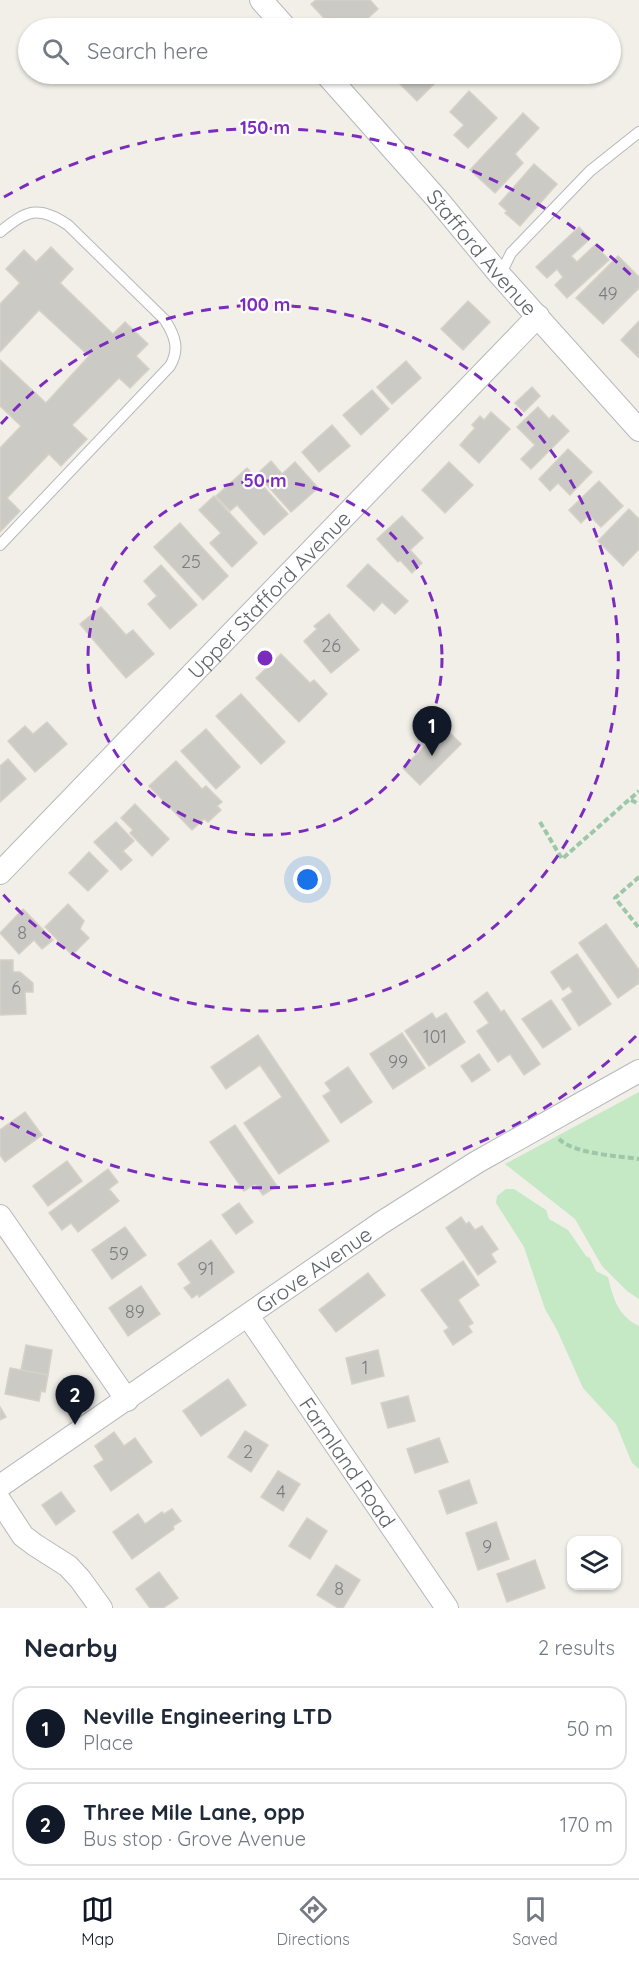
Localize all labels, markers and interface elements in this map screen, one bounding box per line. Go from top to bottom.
search box [18,18,621,84]
icon: search [39,35,72,68]
text: Search here [87,37,208,65]
text: 150 m [240,116,290,139]
street label: Stafford Avenue [421,184,543,321]
house number: 49 [598,282,618,305]
text: 100 m [240,293,290,316]
text: 50 m [243,469,287,492]
street label: Upper Stafford Avenue [182,505,356,684]
house number: 25 [181,550,201,573]
house number: 26 [321,634,341,657]
centre of rings [255,648,275,668]
pin: 1 [412,706,452,756]
your location [293,865,322,894]
house number: 8 [17,921,27,944]
house number: 6 [11,976,21,999]
house number: 101 [423,1025,447,1048]
house number: 99 [388,1050,408,1073]
street label: Grove Avenue [250,1220,377,1319]
house number: 59 [109,1242,129,1265]
house number: 91 [198,1257,214,1280]
house number: 89 [125,1300,145,1323]
house number: 1 [362,1356,368,1379]
pin: 2 [56,1376,94,1425]
street label: Farmland Road [294,1392,401,1532]
house number: 2 [243,1440,253,1463]
house number: 4 [276,1480,286,1503]
house number: 9 [482,1535,492,1558]
map controls [567,1536,621,1590]
button: layers [567,1536,621,1590]
house number: 8 [334,1577,344,1600]
text: Nearby [24,1631,118,1664]
text: 2 results [538,1635,615,1660]
text: Neville Engineering LTD [83,1702,332,1730]
text: 1 [42,1716,49,1741]
text: 50 m [567,1716,613,1741]
text: Place [83,1730,133,1755]
text: Three Mile Lane, opp [83,1798,305,1826]
text: 2 [40,1812,51,1837]
text: 170 m [560,1812,613,1837]
text: Bus stop · Grove Avenue [83,1826,306,1851]
tab: Map [81,1893,114,1949]
tab: Directions [277,1893,350,1949]
tab: Saved [512,1893,558,1949]

